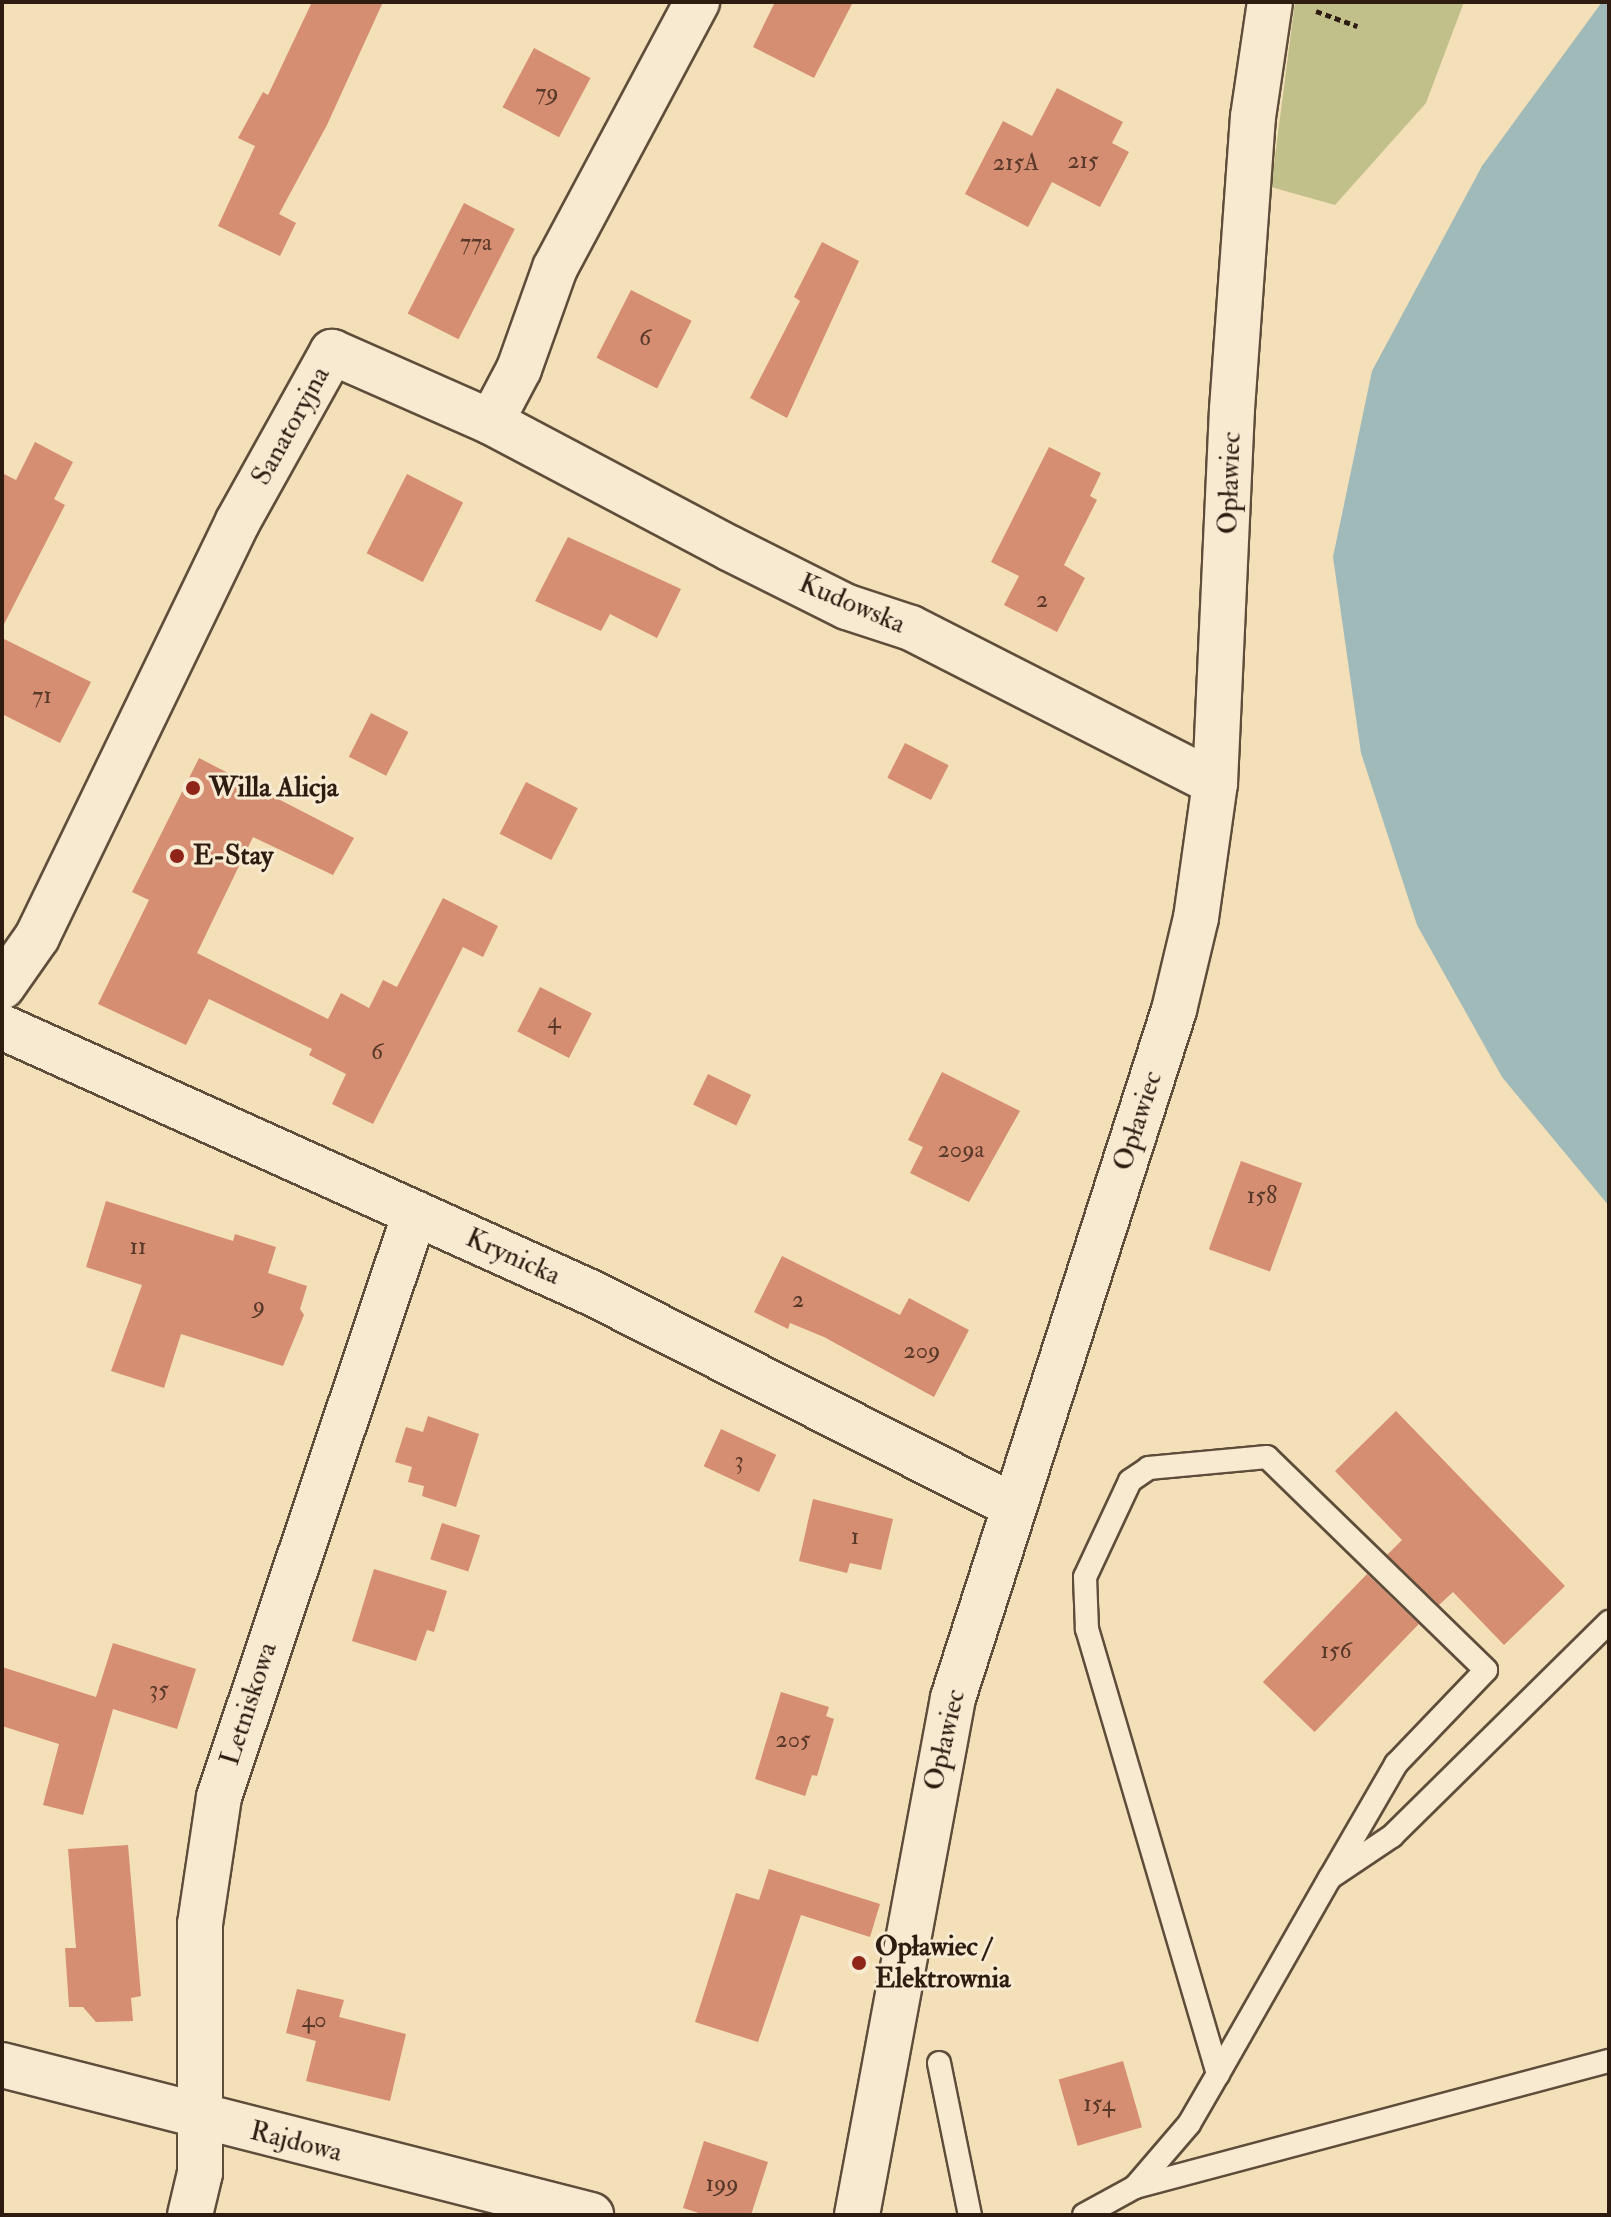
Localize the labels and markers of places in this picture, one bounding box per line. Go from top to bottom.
place label: Willa Alicja [209,771,338,805]
marker: Willa Alicja [184,779,202,797]
place label: E-Stay [193,839,273,873]
marker: E-Stay [168,847,186,865]
place label: Opławiec / Elektrownia [875,1930,1010,1996]
marker: Opławiec / Elektrownia [850,1954,868,1972]

